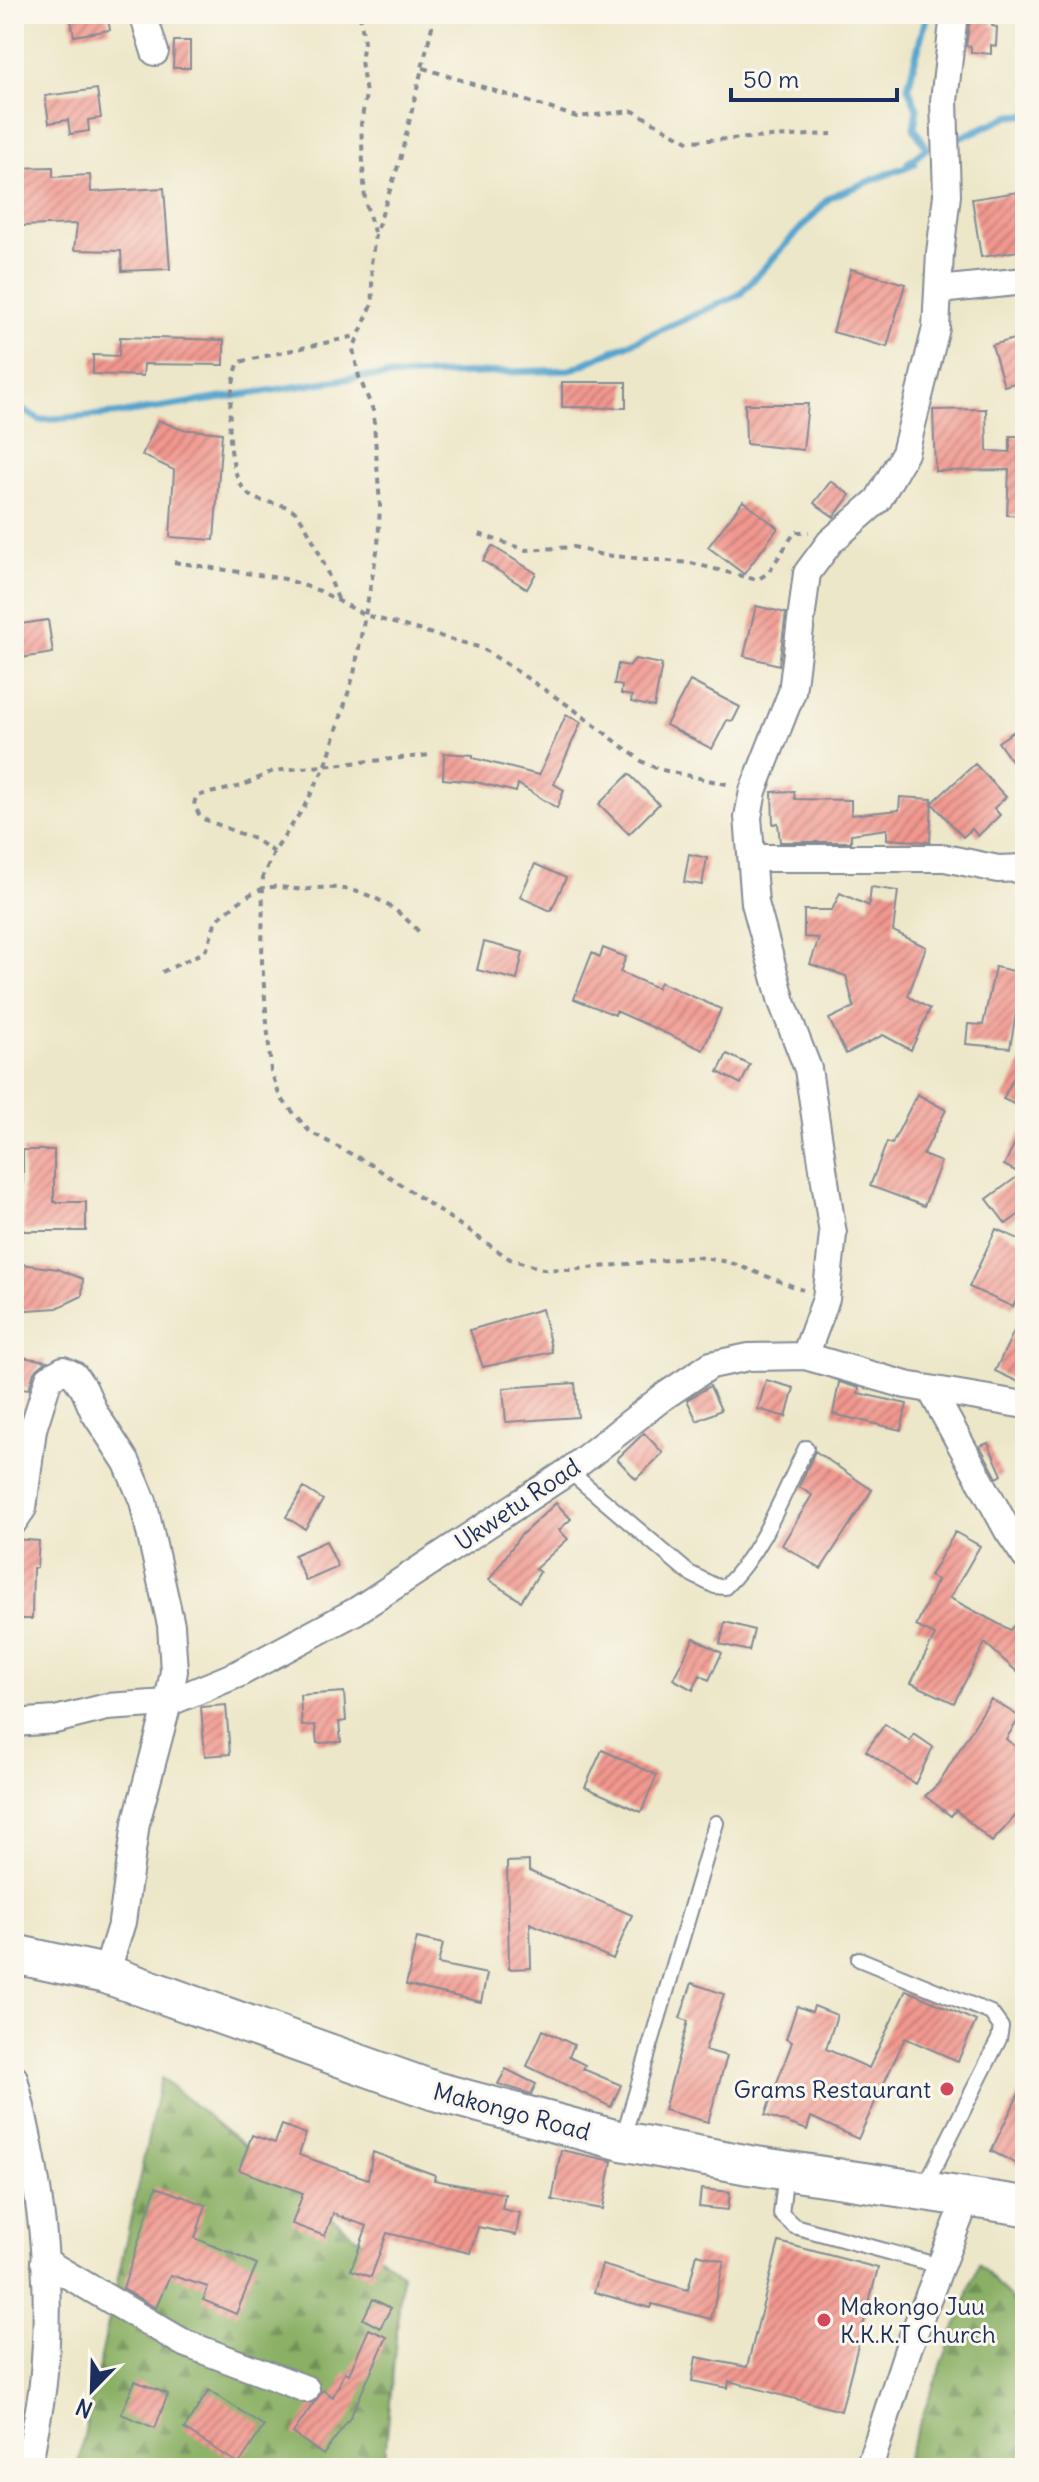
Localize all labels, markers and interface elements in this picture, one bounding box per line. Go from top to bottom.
scale bar [731,52,897,102]
text: 50 m [743,64,799,94]
street label: Ukwetu Road [449,1451,585,1557]
place label: Grams Restaurant [733,2074,931,2104]
street label: Makongo Road [430,2076,594,2146]
marker: Grams Restaurant [938,2080,956,2098]
place label: Makongo Juu K.K.K.T Church [840,2291,996,2349]
marker: Makongo Juu K.K.K.T Church [815,2311,833,2329]
north arrow [52,2350,132,2430]
text: N [72,2393,97,2424]

